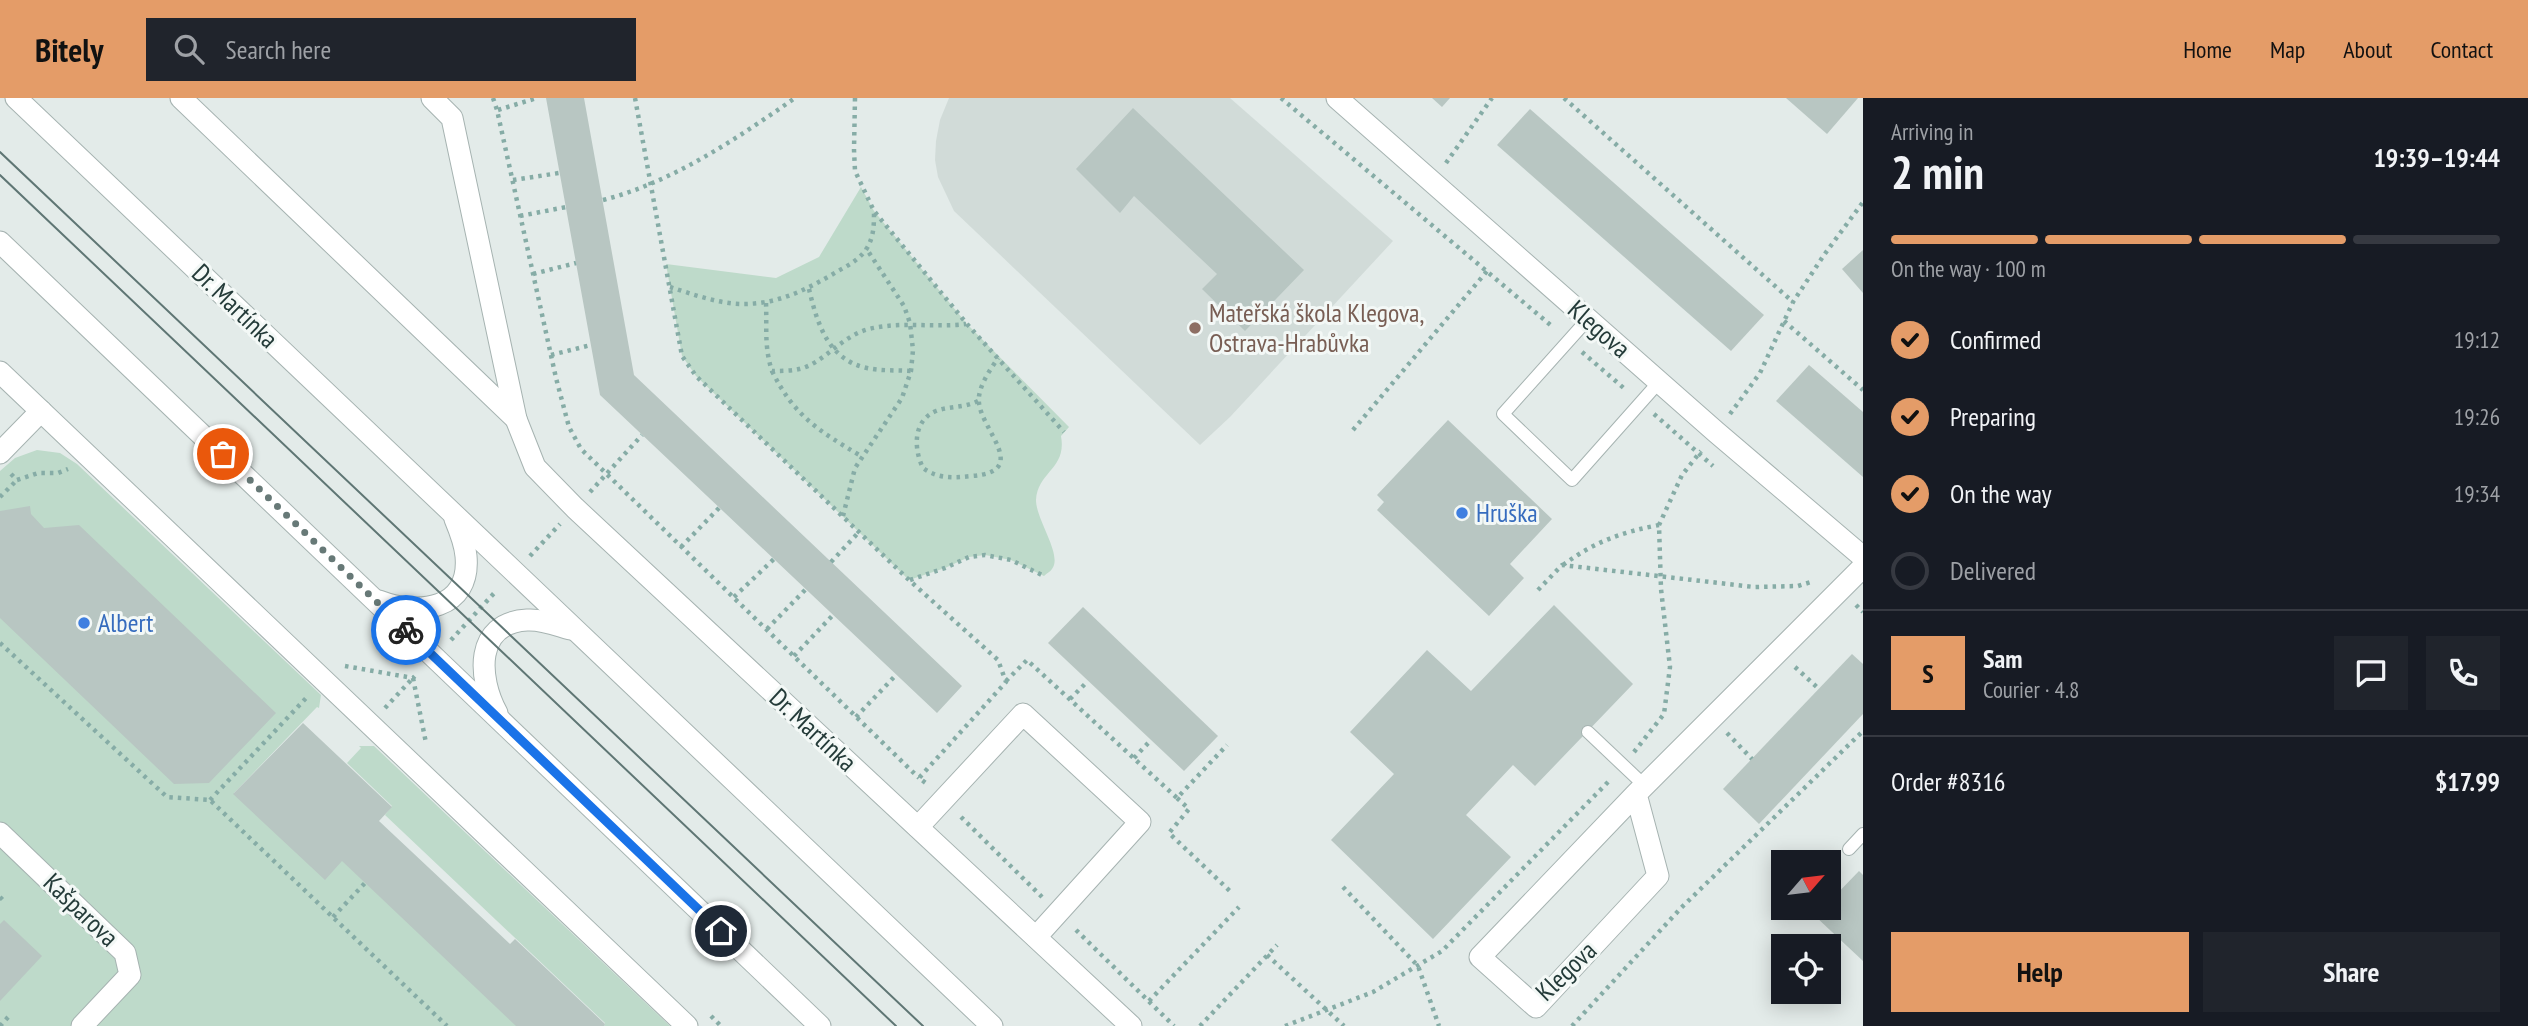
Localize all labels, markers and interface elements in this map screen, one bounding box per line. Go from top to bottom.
search box [146,18,636,81]
text: Bitely [35,28,104,71]
icon: search [170,30,208,68]
text: Search here [226,33,331,66]
text: Home [2183,34,2232,65]
text: Map [2270,34,2305,65]
text: About [2343,34,2392,65]
text: Contact [2430,34,2493,65]
text: Arriving in [1891,117,1973,146]
text: 19:39–19:44 [2373,141,2500,174]
text: 2 min [1891,142,1984,202]
text: On the way · 100 m [1891,254,2046,283]
street label: Dr. Martínka [185,257,285,355]
street label: Klegova [1561,293,1637,365]
place label: Mateřská škola Klegova, Ostrava-Hrabůvka [1209,296,1424,359]
marker: Mateřská škola Klegova, Ostrava-Hrabůvka [1187,320,1203,336]
icon: check [1891,321,1929,359]
text: Confirmed [1950,323,2041,356]
text: 19:12 [2454,325,2500,354]
icon: check [1891,398,1929,436]
text: Preparing [1950,400,2036,433]
text: 19:26 [2454,402,2500,431]
pin [193,424,253,484]
icon: bag [204,435,242,473]
icon: check [1891,475,1929,513]
text: On the way [1950,477,2052,510]
text: 19:34 [2454,479,2500,508]
place label: Hruška [1476,496,1538,529]
marker: Hruška [1454,505,1470,521]
text: Delivered [1950,554,2036,587]
courier [371,595,441,665]
place label: Albert [98,606,153,639]
icon: bike [387,611,425,649]
marker: Albert [76,615,92,631]
button: chat [2334,636,2408,710]
button: phone [2426,636,2500,710]
text: Sam [1983,642,2022,675]
text: S [1922,657,1934,690]
text: Courier · 4.8 [1983,675,2079,704]
street label: Dr. Martínka [763,681,864,778]
text: Order #8316 [1891,765,2006,798]
text: $17.99 [2435,765,2500,798]
north arrow [1771,850,1841,920]
map controls [1771,850,1841,1004]
street label: Kašparova [37,866,126,953]
pin [691,901,751,961]
icon: home [702,912,740,950]
button: Help [1891,932,2189,1012]
button: Share [2203,932,2500,1012]
street label: Klegova [1528,934,1603,1008]
button: locate [1771,934,1841,1004]

